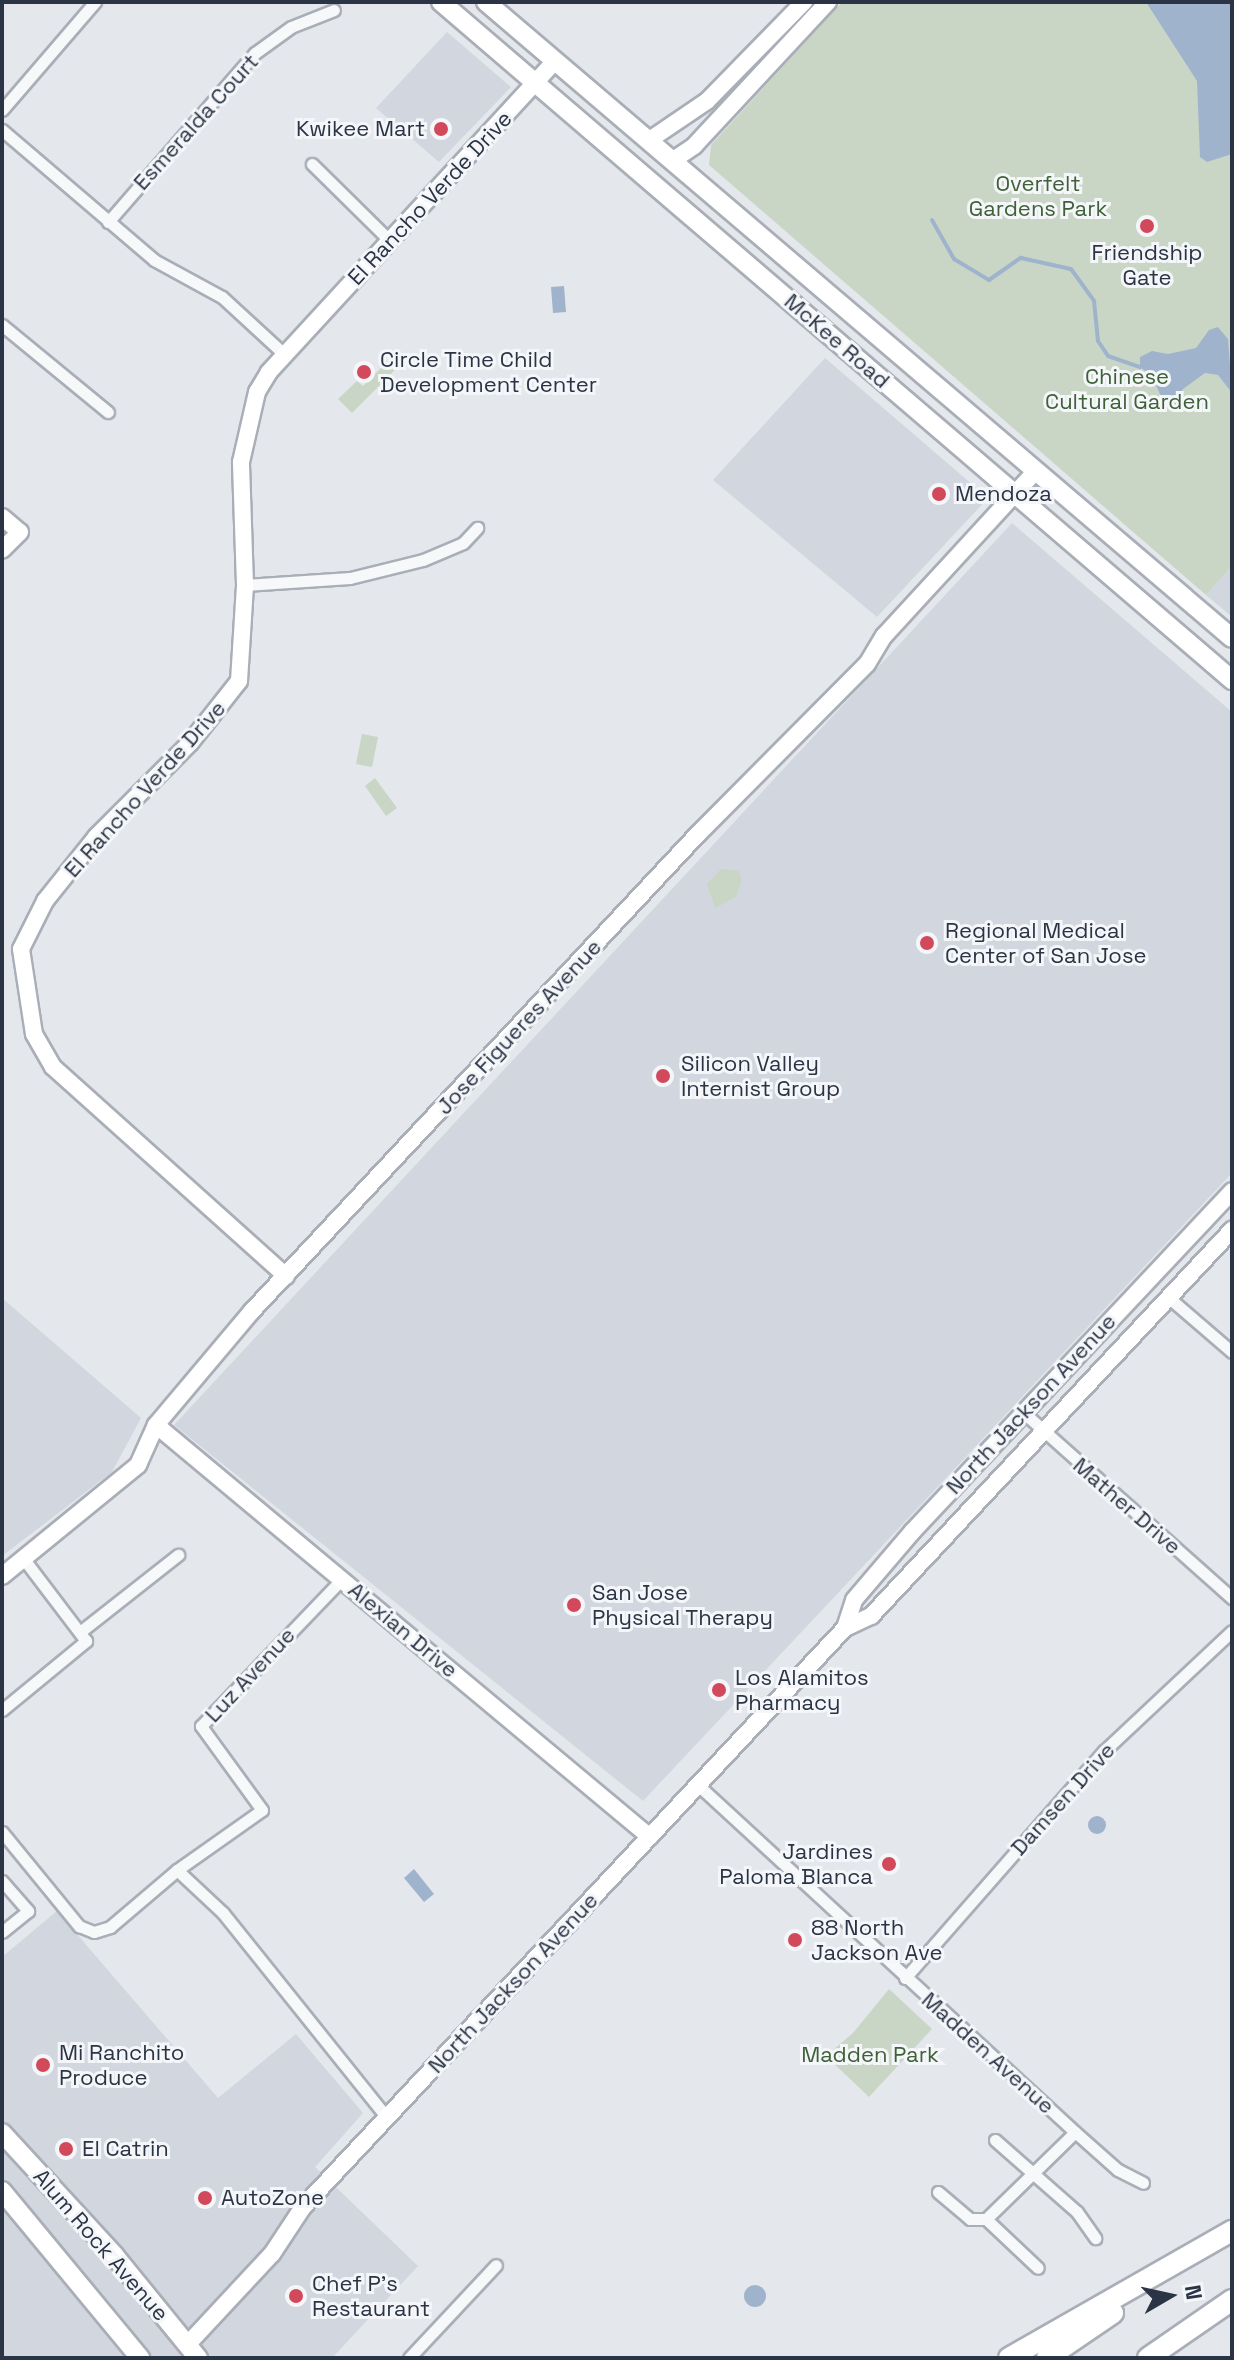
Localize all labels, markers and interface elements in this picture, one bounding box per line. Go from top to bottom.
street label: Esmeralda Court [128,49,264,195]
street label: El Rancho Verde Drive [342,105,518,291]
place label: Kwikee Mart [296,116,425,142]
marker: Kwikee Mart [432,120,450,138]
park label: Overfelt Gardens Park [969,170,1107,222]
marker: Friendship Gate [1138,217,1156,235]
place label: Friendship Gate [1092,239,1202,290]
street label: McKee Road [779,288,895,394]
place label: Circle Time Child Development Center [380,346,597,398]
marker: Circle Time Child Development Center [355,363,373,381]
park label: Chinese Cultural Garden [1045,363,1209,414]
place label: Mendoza [955,481,1052,507]
marker: Mendoza [930,485,948,503]
street label: El Rancho Verde Drive [59,695,231,883]
place label: Regional Medical Center of San Jose [945,917,1147,968]
marker: Regional Medical Center of San Jose [916,932,938,954]
street label: Jose Figueres Avenue [431,934,607,1120]
place label: Silicon Valley Internist Group [681,1050,840,1102]
marker: Silicon Valley Internist Group [652,1065,674,1087]
street label: North Jackson Avenue [940,1308,1122,1500]
street label: Mather Drive [1068,1452,1186,1560]
street label: Alexian Drive [343,1577,463,1683]
place label: San Jose Physical Therapy [592,1579,773,1630]
marker: San Jose Physical Therapy [563,1594,585,1616]
street label: Luz Avenue [199,1622,301,1728]
place label: Los Alamitos Pharmacy [735,1664,869,1716]
marker: Los Alamitos Pharmacy [710,1681,728,1699]
street label: Damsen Drive [1005,1737,1121,1861]
place label: Jardines Paloma Blanca [719,1838,873,1890]
marker: Jardines Paloma Blanca [880,1855,898,1873]
street label: North Jackson Avenue [422,1887,604,2079]
place label: 88 North Jackson Ave [811,1914,943,1966]
marker: 88 North Jackson Ave [786,1931,804,1949]
street label: Madden Avenue [916,1986,1060,2120]
place label: Mi Ranchito Produce [59,2039,184,2090]
park label: Madden Park [801,2042,939,2068]
marker: Mi Ranchito Produce [34,2056,52,2074]
place label: El Catrin [82,2136,169,2162]
marker: El Catrin [57,2140,75,2158]
street label: Alum Rock Avenue [28,2163,174,2327]
place label: AutoZone [221,2185,324,2211]
marker: AutoZone [196,2189,214,2207]
north arrow [1130,2256,1210,2336]
place label: Chef P's Restaurant [312,2270,430,2322]
text: N [1179,2283,1209,2302]
marker: Chef P's Restaurant [287,2287,305,2305]

